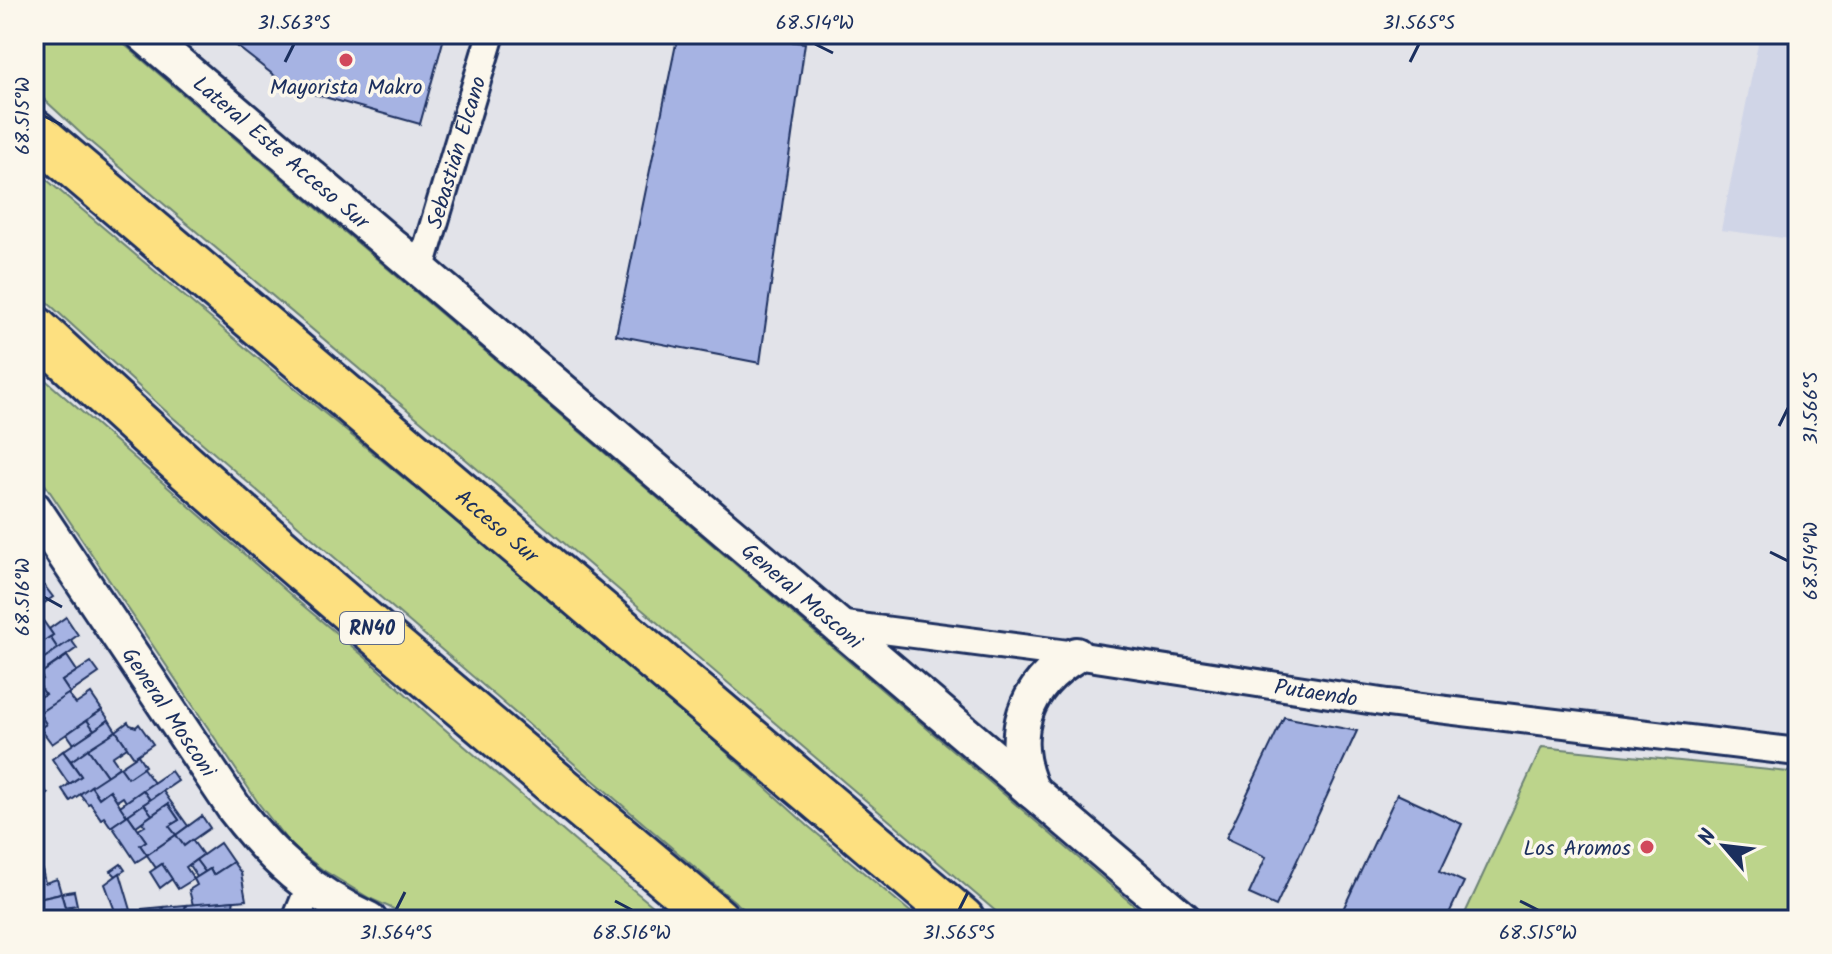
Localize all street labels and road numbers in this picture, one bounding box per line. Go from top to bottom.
street label: Lateral Este Acceso Sur [184,68,377,240]
street label: Sebastián Elcano [419,72,497,233]
street label: Acceso Sur [446,482,547,574]
street label: General Mosconi [732,535,870,660]
road number: RN40 [340,612,404,644]
street label: General Mosconi [111,641,224,786]
street label: Putaendo [1272,671,1360,718]

